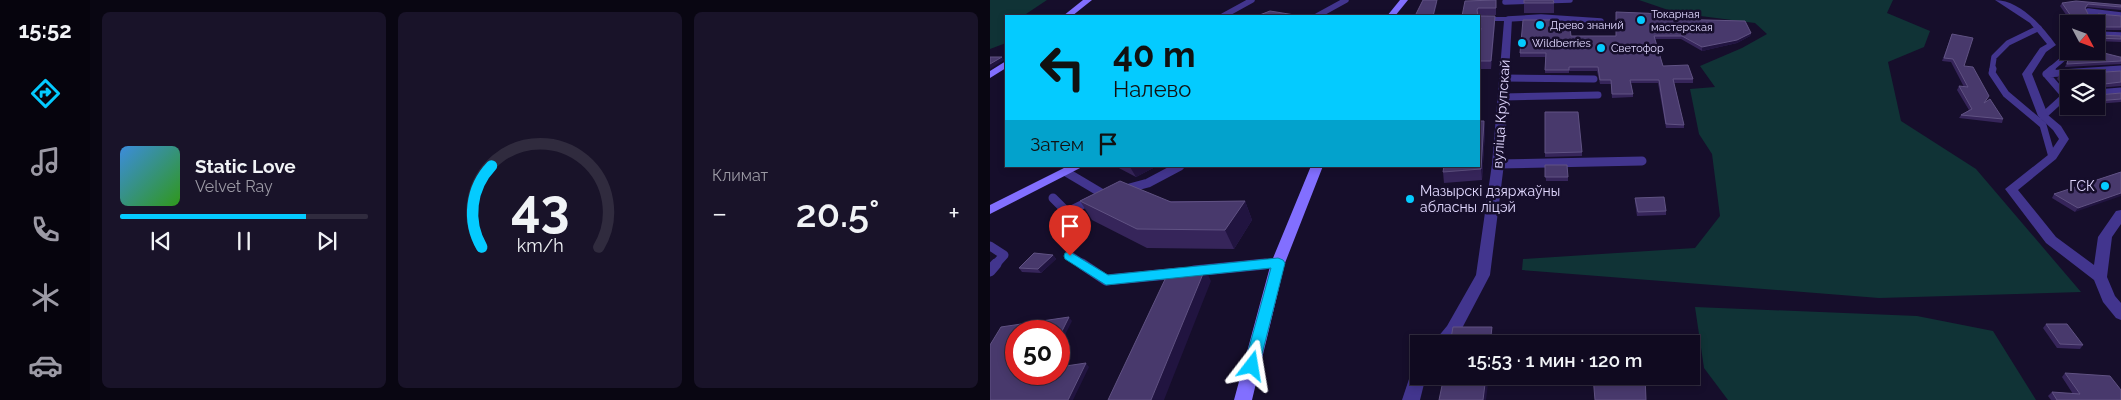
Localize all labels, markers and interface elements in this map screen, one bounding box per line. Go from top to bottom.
place label: Токарная мастерская [1651,8,1713,34]
marker: Токарная мастерская [1635,14,1647,26]
north arrow [2060,15,2105,60]
map controls [2060,15,2105,115]
text: 15:52 [18,17,72,43]
marker: Древо знаний [1534,19,1546,31]
place label: Древо знаний [1550,19,1624,32]
text: 40 m [1113,34,1195,75]
icon: left [1030,35,1095,100]
marker: Wildberries [1516,37,1528,49]
place label: Wildberries [1532,37,1591,50]
marker: Светофор [1595,42,1607,54]
place label: Светофор [1611,42,1664,55]
street label: вуліца Крупскай [1489,59,1513,169]
button: layers [2060,70,2105,115]
icon: directions [28,76,63,111]
text: Налево [1113,76,1191,102]
icon: arrive [1094,130,1122,158]
text: Затем [1030,133,1084,155]
icon: music [28,144,63,179]
text: Static Love [195,155,296,177]
text: Климат [712,166,768,185]
text: Velvet Ray [195,177,273,196]
text: 43 [511,177,569,238]
place label: ГСК [2069,178,2095,194]
marker: ГСК [2099,180,2111,192]
place label: Мазырскі дзяржаўны абласны ліцэй [1420,183,1560,215]
text: 20.5° [796,191,880,236]
marker: Мазырскі дзяржаўны абласны ліцэй [1404,193,1416,205]
text: − [712,197,727,230]
text: + [948,197,960,230]
pin [1049,205,1091,256]
icon: phone [28,212,63,247]
icon: arrive [1056,212,1084,240]
icon: previous [147,227,175,255]
icon: pause [230,227,258,255]
icon: next [313,227,341,255]
text: km/h [516,235,564,256]
icon: climate [28,280,63,315]
speed limit sign: 50 [1005,320,1070,385]
position arrow [1225,339,1277,391]
icon: car [28,348,63,383]
text: 15:53 · 1 мин · 120 m [1468,349,1642,371]

